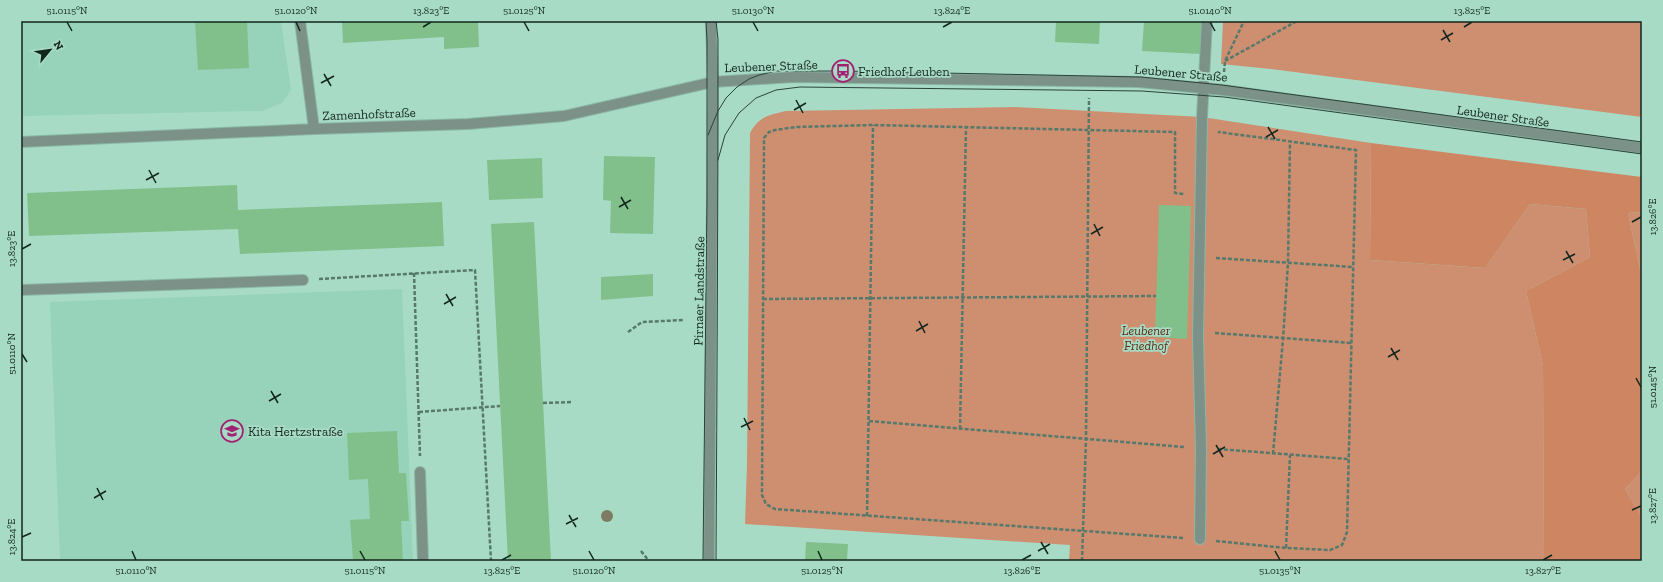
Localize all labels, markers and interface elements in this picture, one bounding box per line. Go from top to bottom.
text: 51.0115°N [47,5,88,17]
text: 51.0120°N [275,5,318,17]
text: 13.823°E [413,5,449,17]
text: 51.0125°N [503,5,546,17]
text: 51.0130°N [732,5,775,17]
text: 13.824°E [934,5,970,17]
text: 51.0140°N [1188,5,1232,17]
text: 13.825°E [1454,5,1490,17]
north arrow [30,30,70,70]
text: N [51,39,66,53]
street label: Leubener Straße [724,57,818,75]
bus stop icon: Friedhof Leuben [830,58,856,84]
street label: Leubener Straße [1134,61,1228,85]
place label: Friedhof Leuben [858,64,950,79]
street label: Leubener Straße [1456,102,1550,130]
street label: Zamenhofstraße [322,105,416,123]
text: 13.826°E [1647,199,1659,235]
text: 13.823°E [6,231,18,267]
street label: Pirnaer Landstraße [691,236,707,346]
park label: Leubener Friedhof [1122,323,1171,353]
text: 51.0110°N [6,333,18,375]
text: 51.0145°N [1647,365,1659,408]
school or university icon: Kita Hertzstraße [219,418,245,444]
place label: Kita Hertzstraße [248,424,343,439]
text: 13.827°E [1647,488,1659,524]
text: 13.824°E [6,519,18,555]
text: 51.0110°N [115,565,157,577]
text: 51.0115°N [345,565,386,577]
text: 13.825°E [484,565,520,577]
text: 51.0120°N [573,565,616,577]
text: 51.0125°N [801,565,844,577]
text: 13.826°E [1004,565,1040,577]
text: 51.0135°N [1259,565,1302,577]
text: 13.827°E [1525,565,1561,577]

